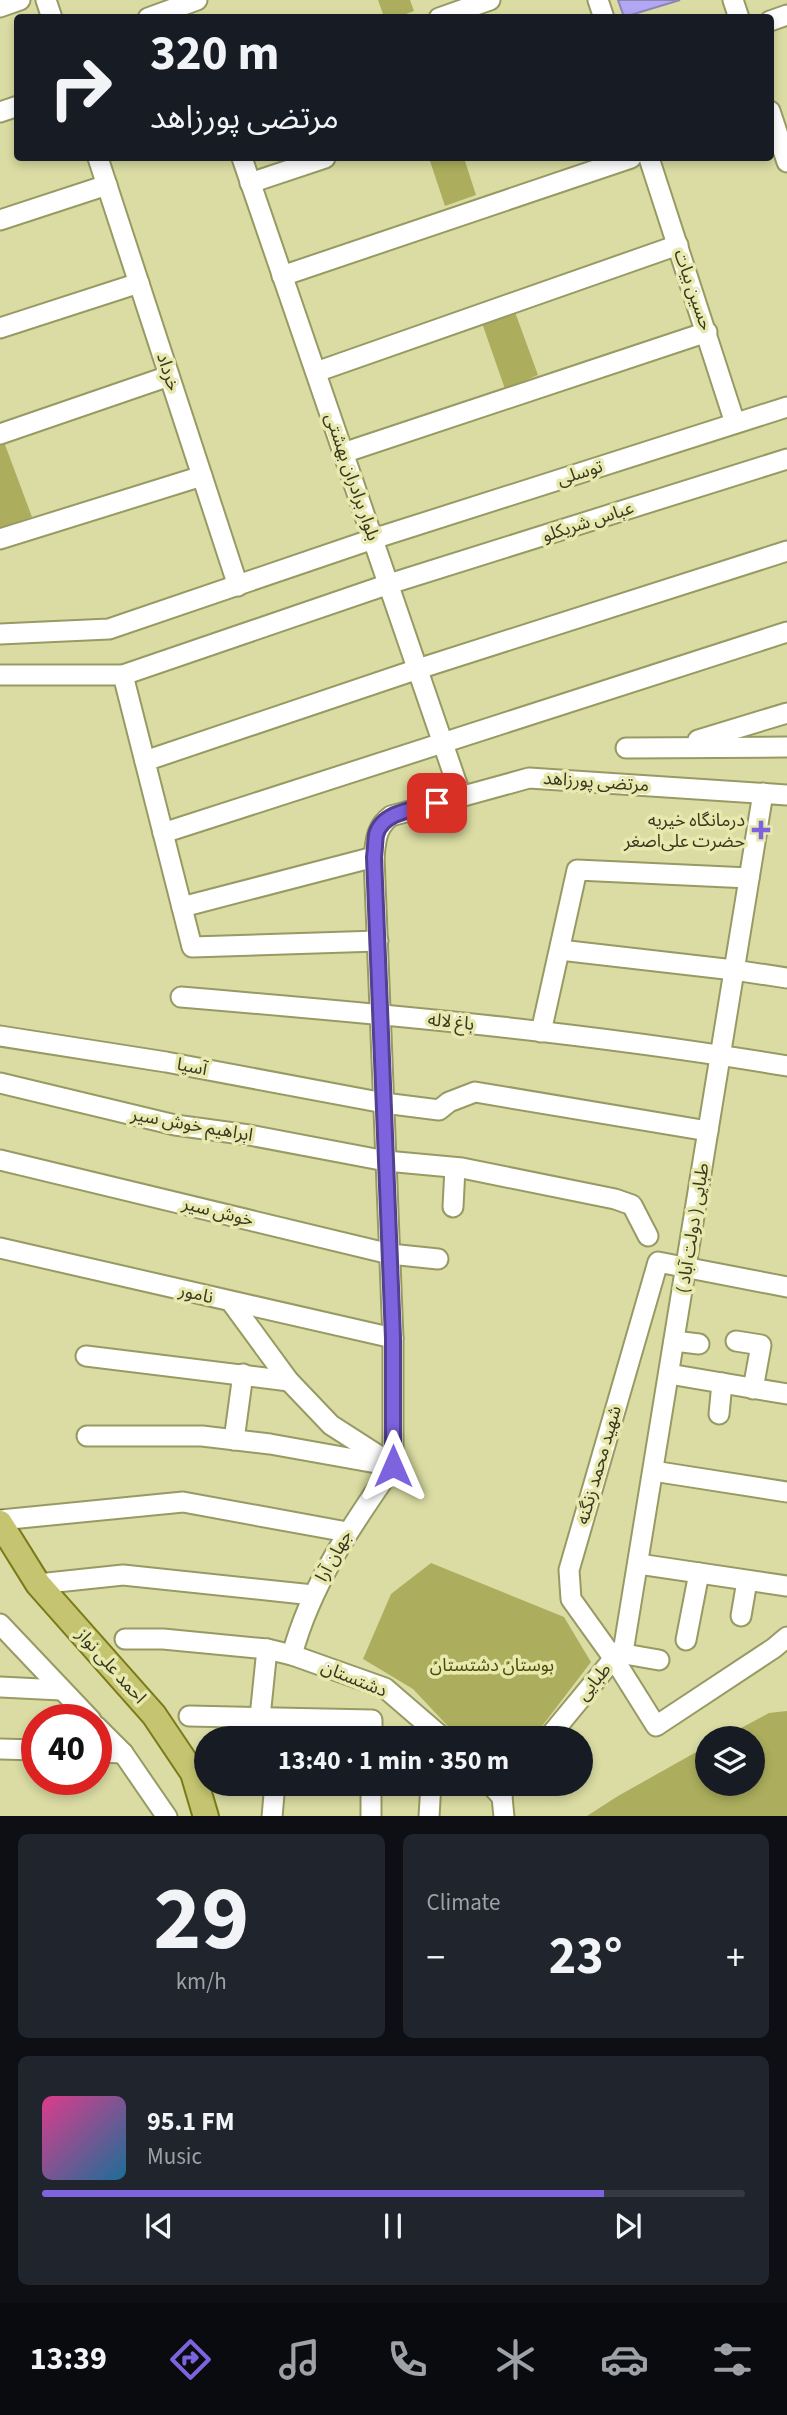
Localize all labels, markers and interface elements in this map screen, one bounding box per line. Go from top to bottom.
text: 320 m [150,19,279,89]
icon: right [35,42,126,133]
text: مرتضی پورزاهد [150,95,339,141]
street label: حسین بیات [668,246,718,334]
street label: خرداد [150,350,186,394]
street label: بلوار برادران بهشتی [318,410,386,544]
street label: توسلی [554,454,606,492]
street label: عباس شریکلو [539,495,637,549]
street label: مرتضی پورزاهد [542,766,650,798]
pin [407,773,467,833]
icon: arrive [418,784,456,822]
place label: درمانگاه خیریه حضرت علی‌اصغر [623,808,745,854]
marker: درمانگاه خیریه حضرت علی‌اصغر [751,820,771,840]
street label: باغ لاله [426,1007,476,1038]
street label: آسیا [175,1052,210,1082]
street label: ابراهیم خوش سیر [128,1102,255,1148]
street label: طبایی ( دولت آباد ) [670,1161,716,1295]
street label: خوش سیر [179,1191,256,1233]
street label: نامور [175,1278,216,1310]
street label: شهید محمد زنگنه [570,1403,628,1527]
position arrow [356,1429,430,1503]
street label: جهان آرا [310,1526,358,1586]
street label: احمد علی نواز [70,1622,152,1709]
park label: بوستان دشتستان [430,1653,554,1678]
street label: دشتستان [317,1654,391,1704]
street label: طبایی [571,1658,617,1706]
speed limit sign: 40 [21,1704,112,1795]
map controls [695,1726,765,1796]
button: layers [695,1726,765,1796]
text: 13:40 · 1 min · 350 m [278,1742,509,1779]
text: 29 [153,1855,249,1984]
text: Climate [427,1886,500,1919]
text: 23° [549,1920,623,1994]
text: − [427,1931,445,1985]
text: + [726,1931,745,1985]
text: km/h [176,1965,227,1998]
text: 95.1 FM [147,2103,235,2140]
text: Music [147,2140,202,2173]
icon: previous [140,2207,178,2245]
icon: pause [374,2207,412,2245]
icon: next [609,2207,647,2245]
icon: directions [166,2335,215,2384]
icon: music [275,2335,324,2384]
icon: phone [383,2335,432,2384]
icon: climate [491,2335,540,2384]
icon: car [600,2335,649,2384]
icon: filters [708,2335,757,2384]
text: 13:39 [30,2336,107,2382]

